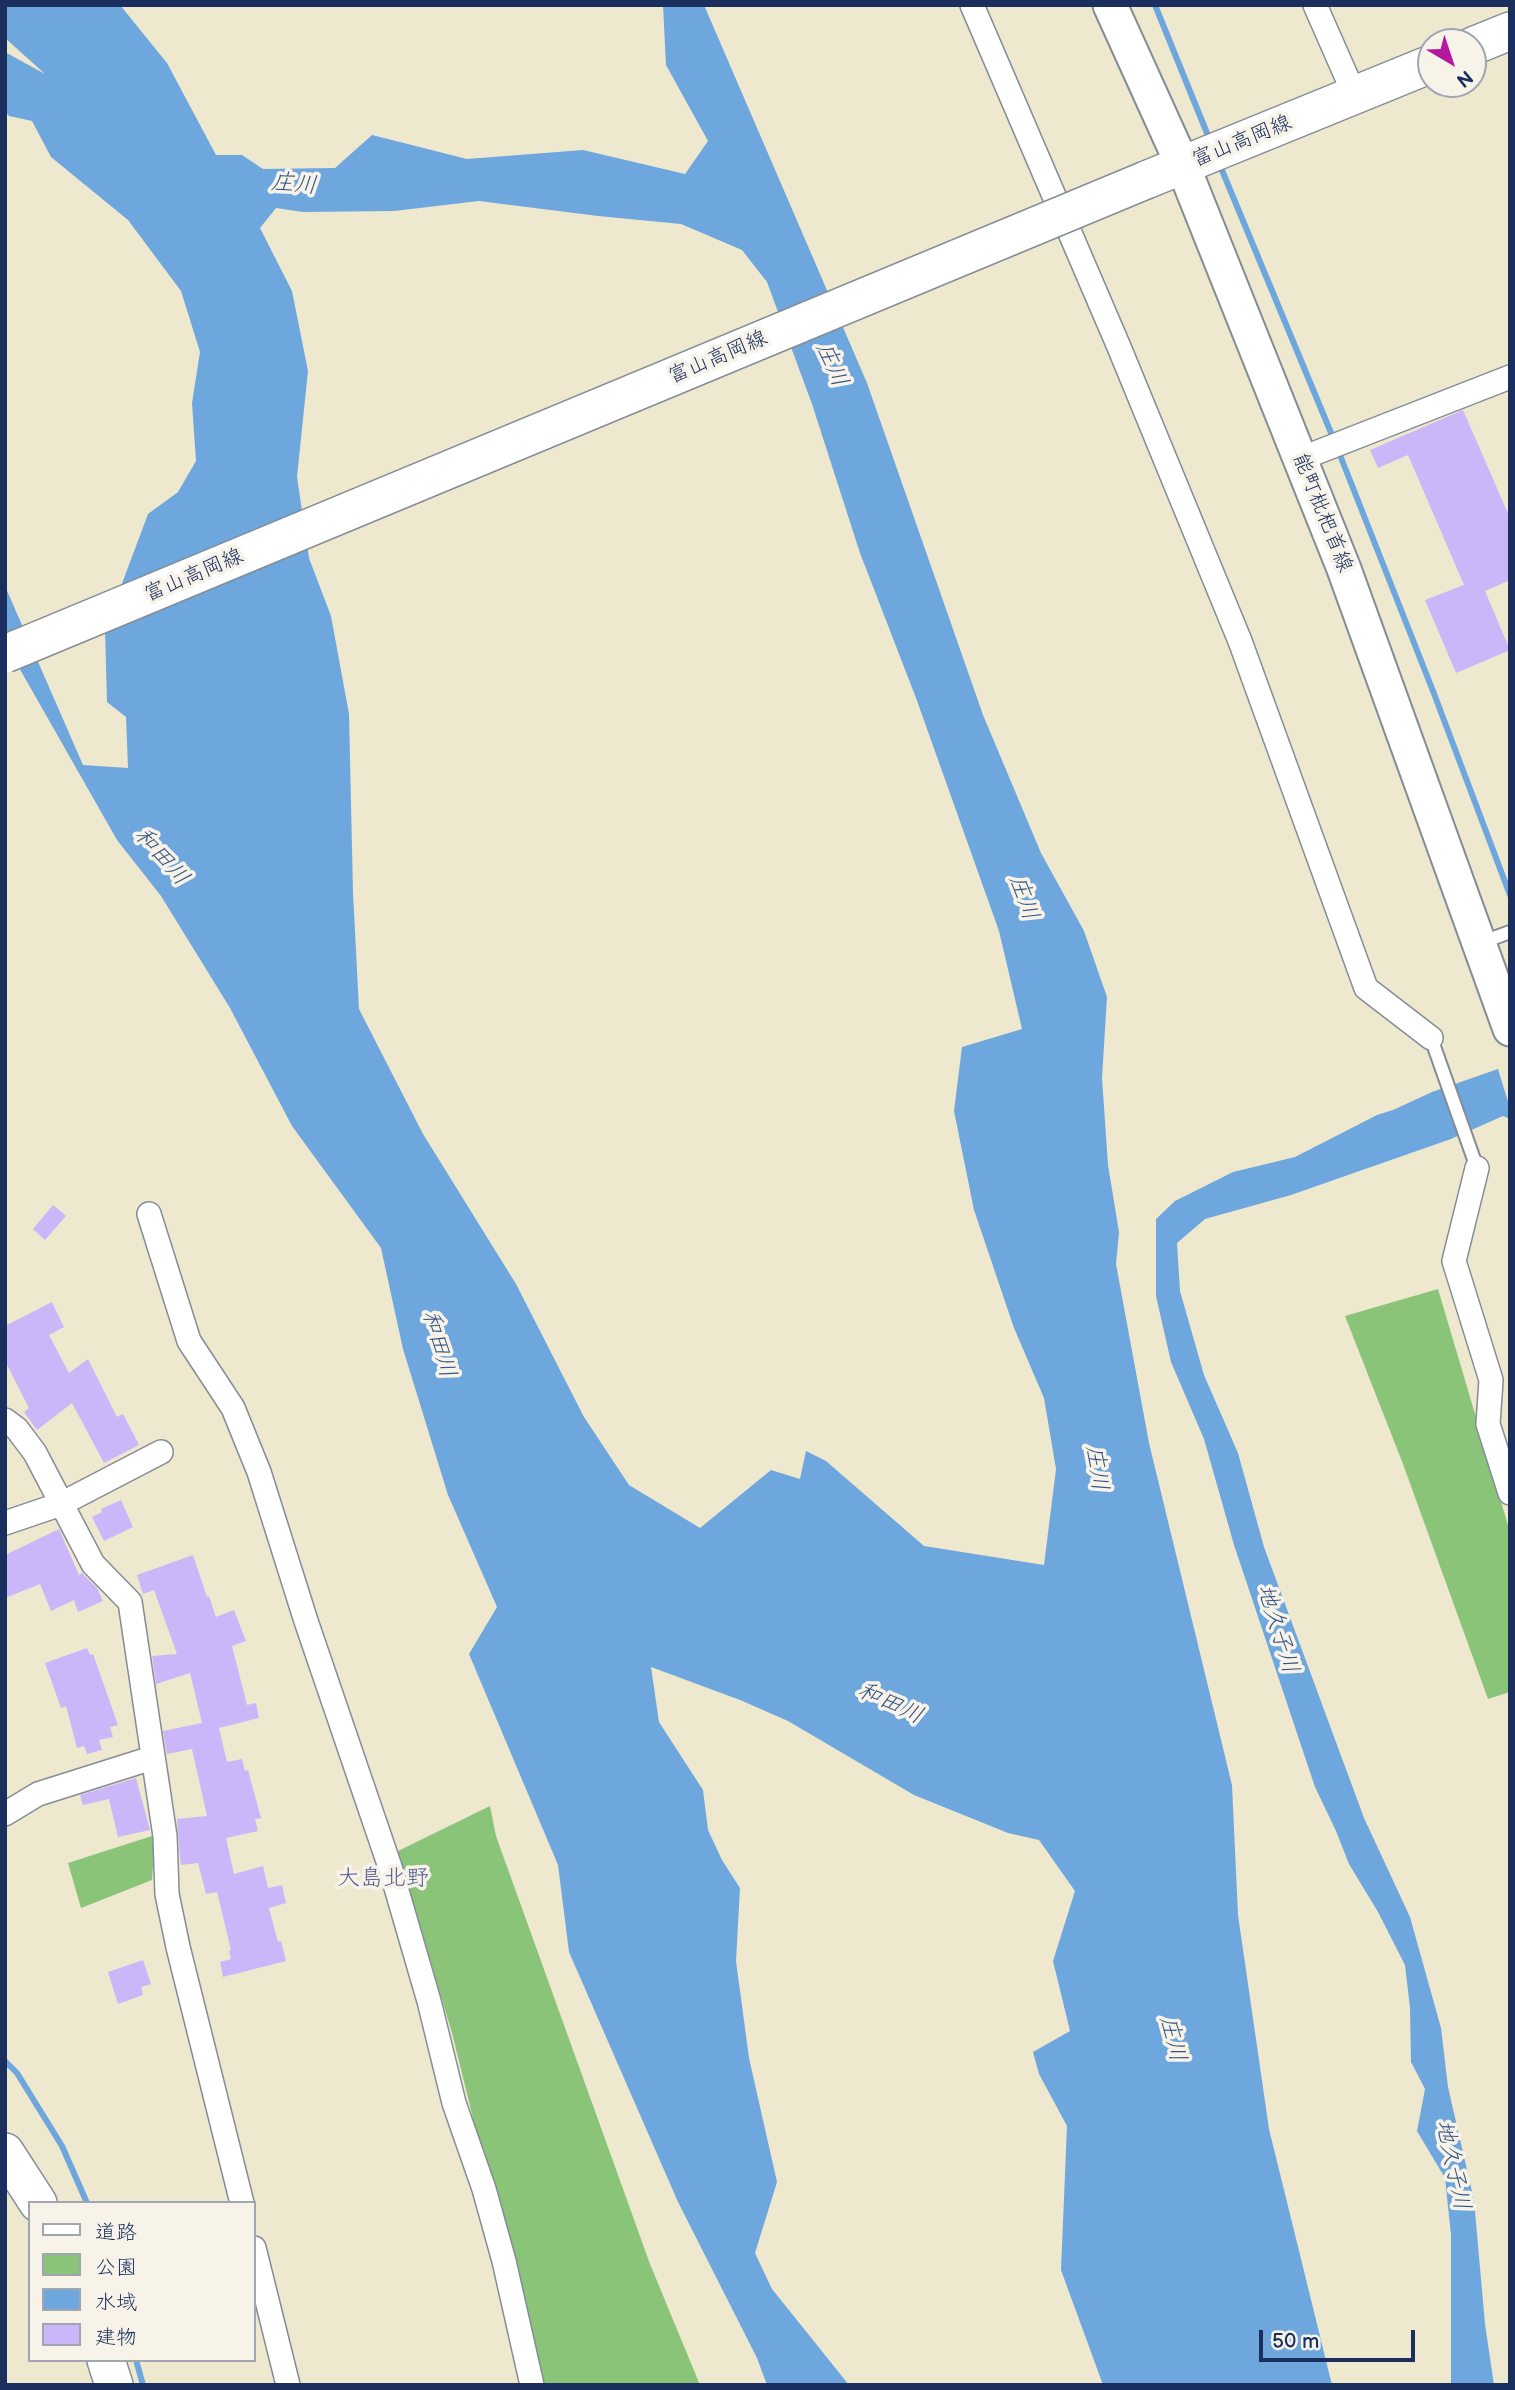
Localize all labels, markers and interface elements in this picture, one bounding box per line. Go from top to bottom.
north arrow [1417,28,1487,98]
text: N [1451,65,1477,92]
street label: 富山高岡線 [1189,111,1295,173]
water label: 庄川 [270,169,318,201]
street label: 富山高岡線 [665,326,771,390]
water label: 庄川 [809,338,853,392]
street label: 能町枇杷首線 [1287,450,1357,576]
street label: 富山高岡線 [141,544,247,608]
water label: 和田川 [128,822,194,892]
water label: 庄川 [1002,872,1044,924]
water label: 和田川 [415,1307,461,1381]
water label: 庄川 [1079,1443,1113,1493]
water label: 地久子川 [1250,1581,1304,1677]
water label: 和田川 [853,1677,927,1731]
district label: 大島北野 [337,1865,429,1893]
water label: 庄川 [1153,2013,1191,2065]
water label: 地久子川 [1429,2117,1475,2213]
legend [28,2201,256,2362]
text: 道路 [95,2220,137,2245]
text: 公園 [95,2255,137,2280]
text: 水域 [95,2290,137,2315]
scale bar [1263,2316,1419,2360]
text: 建物 [95,2325,137,2350]
text: 50 m [1272,2329,1319,2354]

